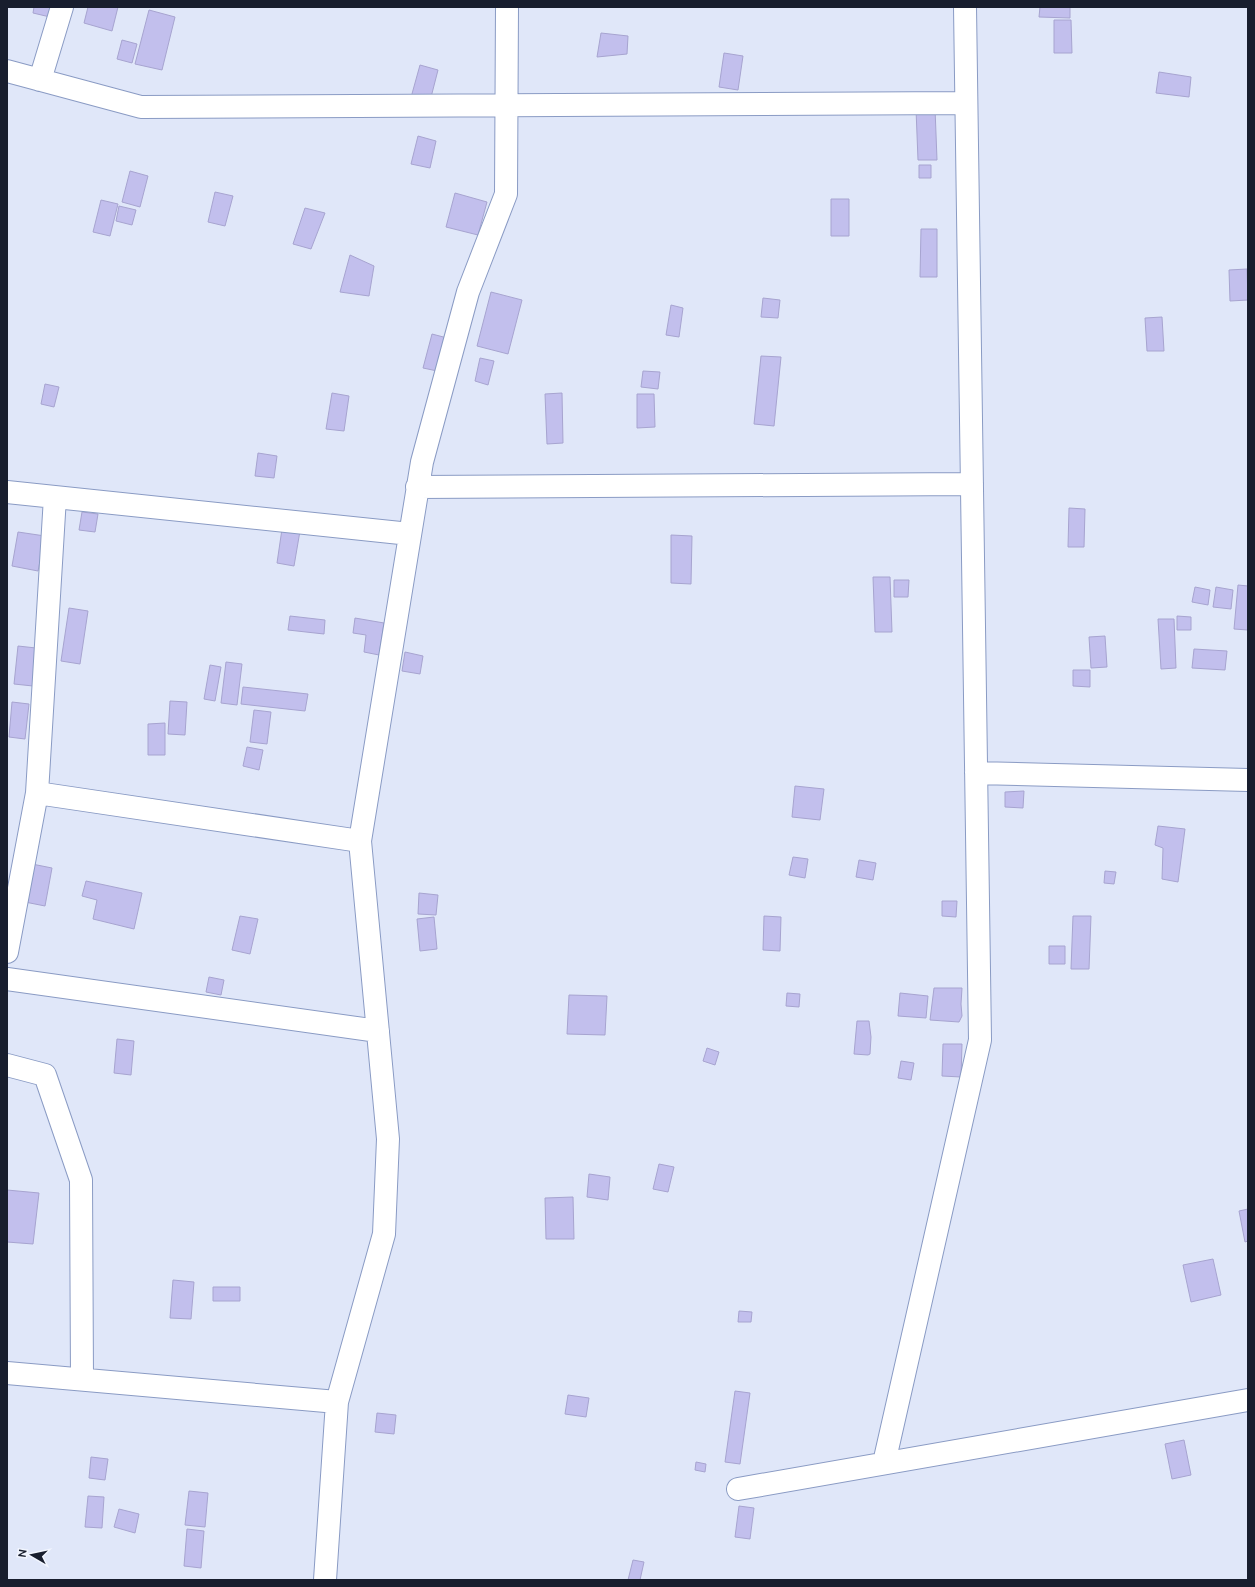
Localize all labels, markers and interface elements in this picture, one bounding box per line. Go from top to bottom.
north arrow [12,1535,52,1575]
text: N [16,1548,29,1558]

